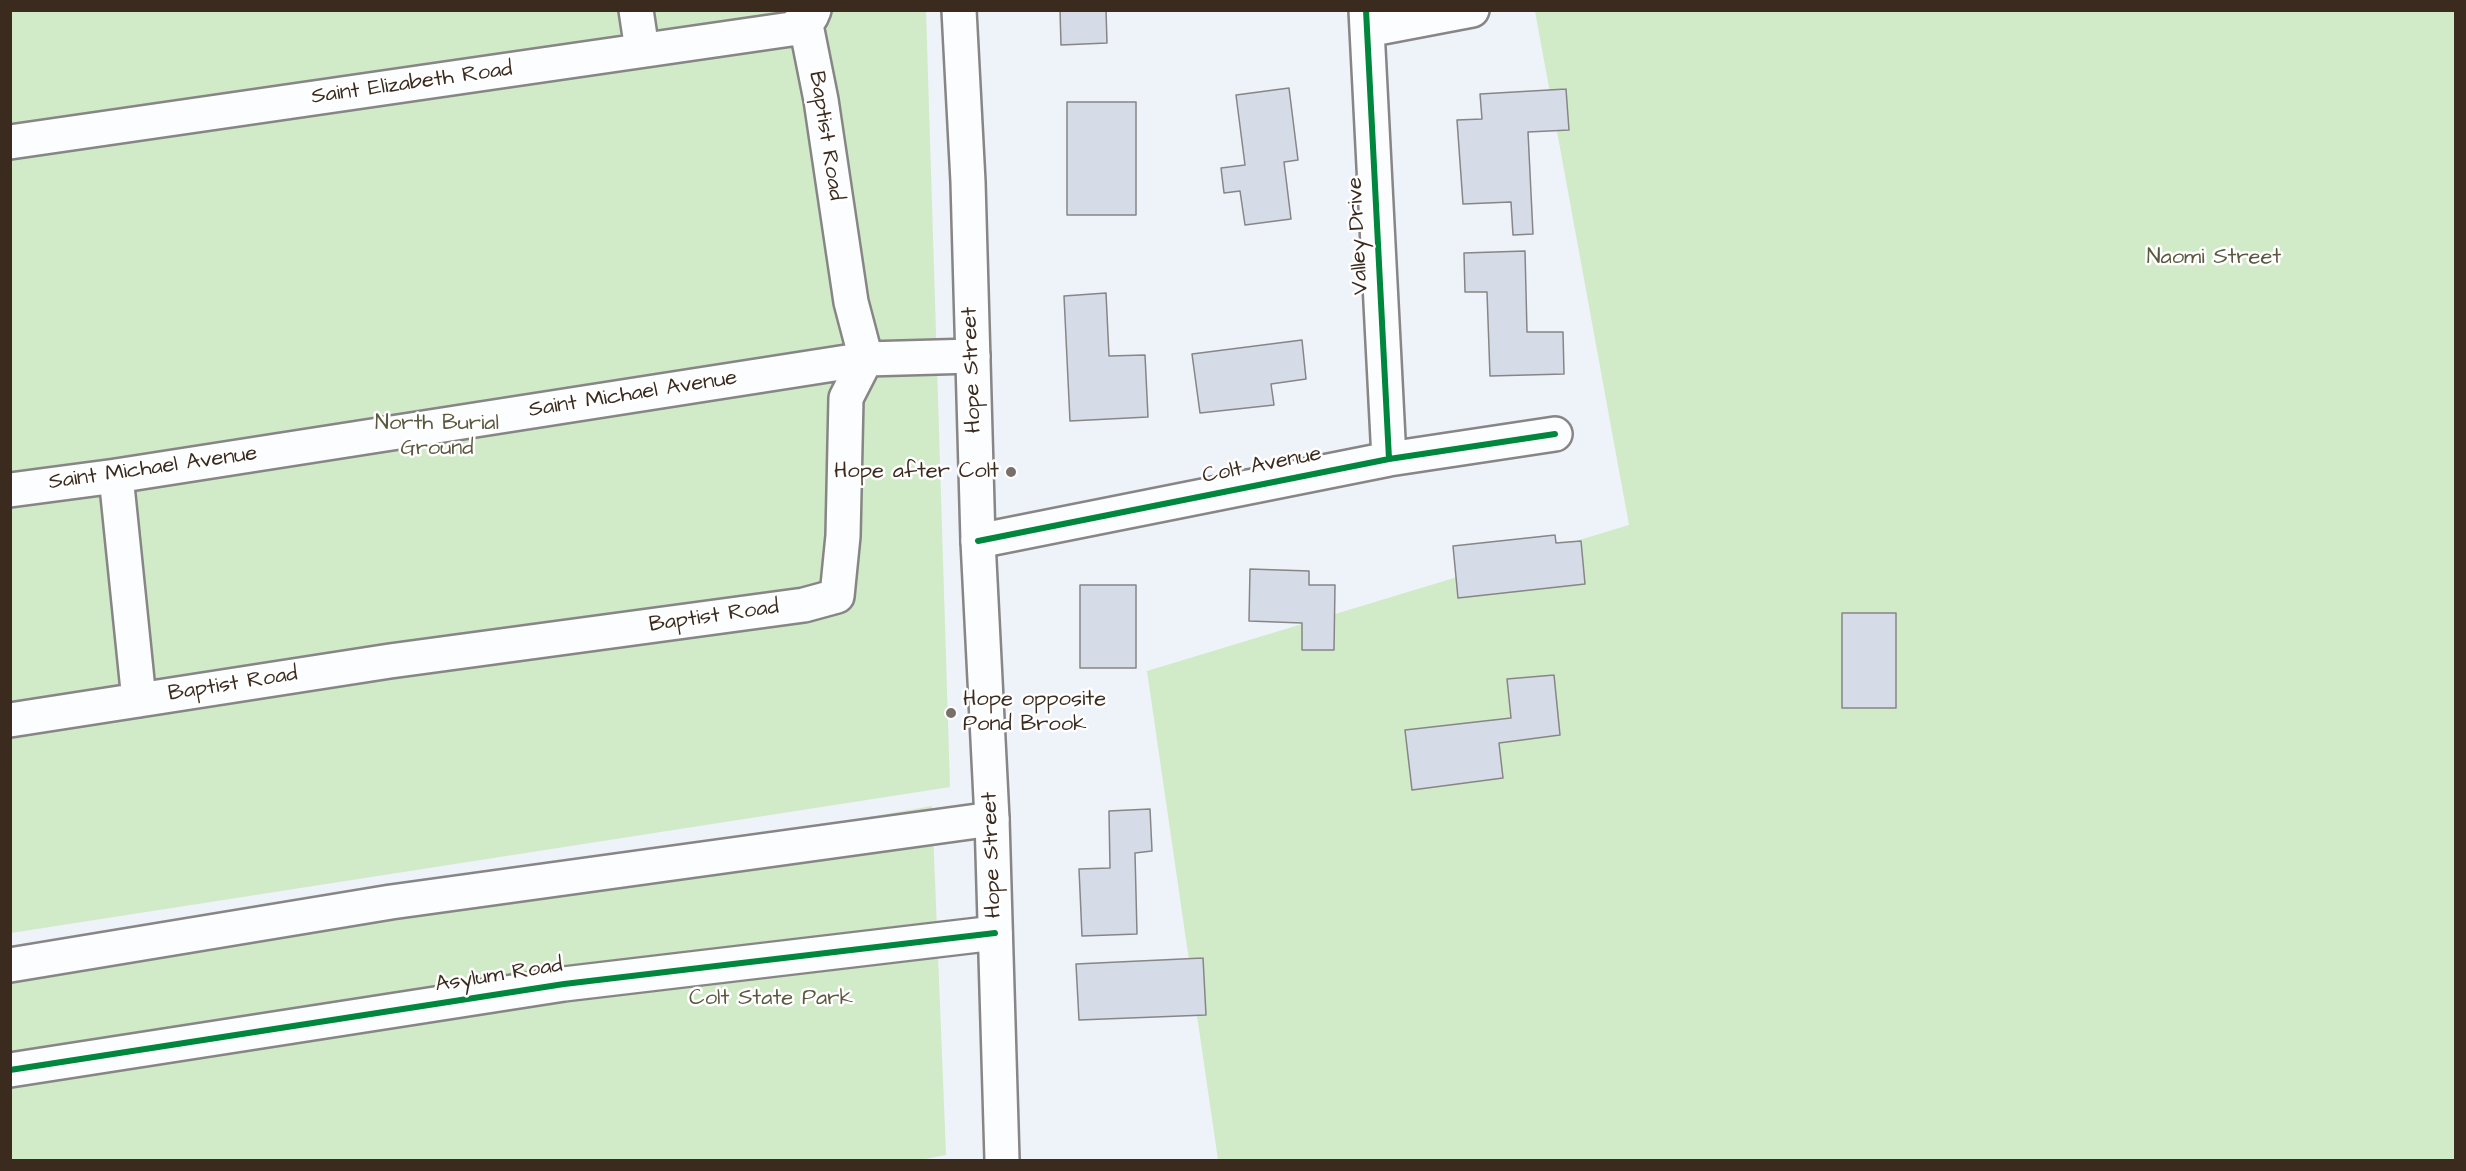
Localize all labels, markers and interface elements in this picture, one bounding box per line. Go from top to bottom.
street label: Saint Elizabeth Road [310,57,514,111]
street label: Baptist Road [802,69,848,203]
street label: Valley Drive [1343,177,1375,295]
park label: Naomi Street [2147,245,2281,271]
street label: Hope Street [958,306,988,434]
street label: Saint Michael Avenue [527,365,739,425]
park label: North Burial Ground [375,411,499,463]
street label: Saint Michael Avenue [47,441,259,497]
street label: Colt Avenue [1200,442,1324,490]
place label: Hope after Colt [834,459,999,485]
marker: Hope after Colt [1004,465,1018,479]
street label: Baptist Road [648,595,780,639]
street label: Baptist Road [166,662,300,708]
place label: Hope opposite Pond Brook [963,687,1106,738]
marker: Hope opposite Pond Brook [944,706,958,720]
street label: Hope Street [978,791,1008,919]
street label: Asylum Road [434,953,564,999]
park label: Colt State Park [689,986,853,1012]

